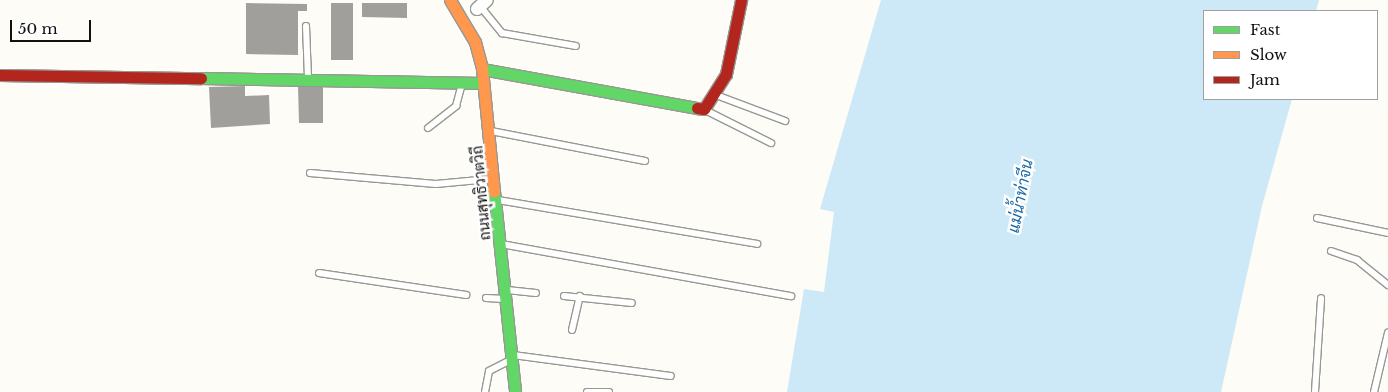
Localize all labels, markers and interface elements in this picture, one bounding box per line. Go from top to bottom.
scale bar [12,10,94,42]
legend [1203,10,1378,100]
text: 50 m [18,19,58,38]
text: Fast [1250,20,1280,39]
text: Slow [1250,45,1287,64]
text: Jam [1250,70,1280,89]
street label: ถนนสุทธิวาตวิถี [468,145,494,241]
water label: แม่น้ำท่าจีน [1003,158,1037,234]

